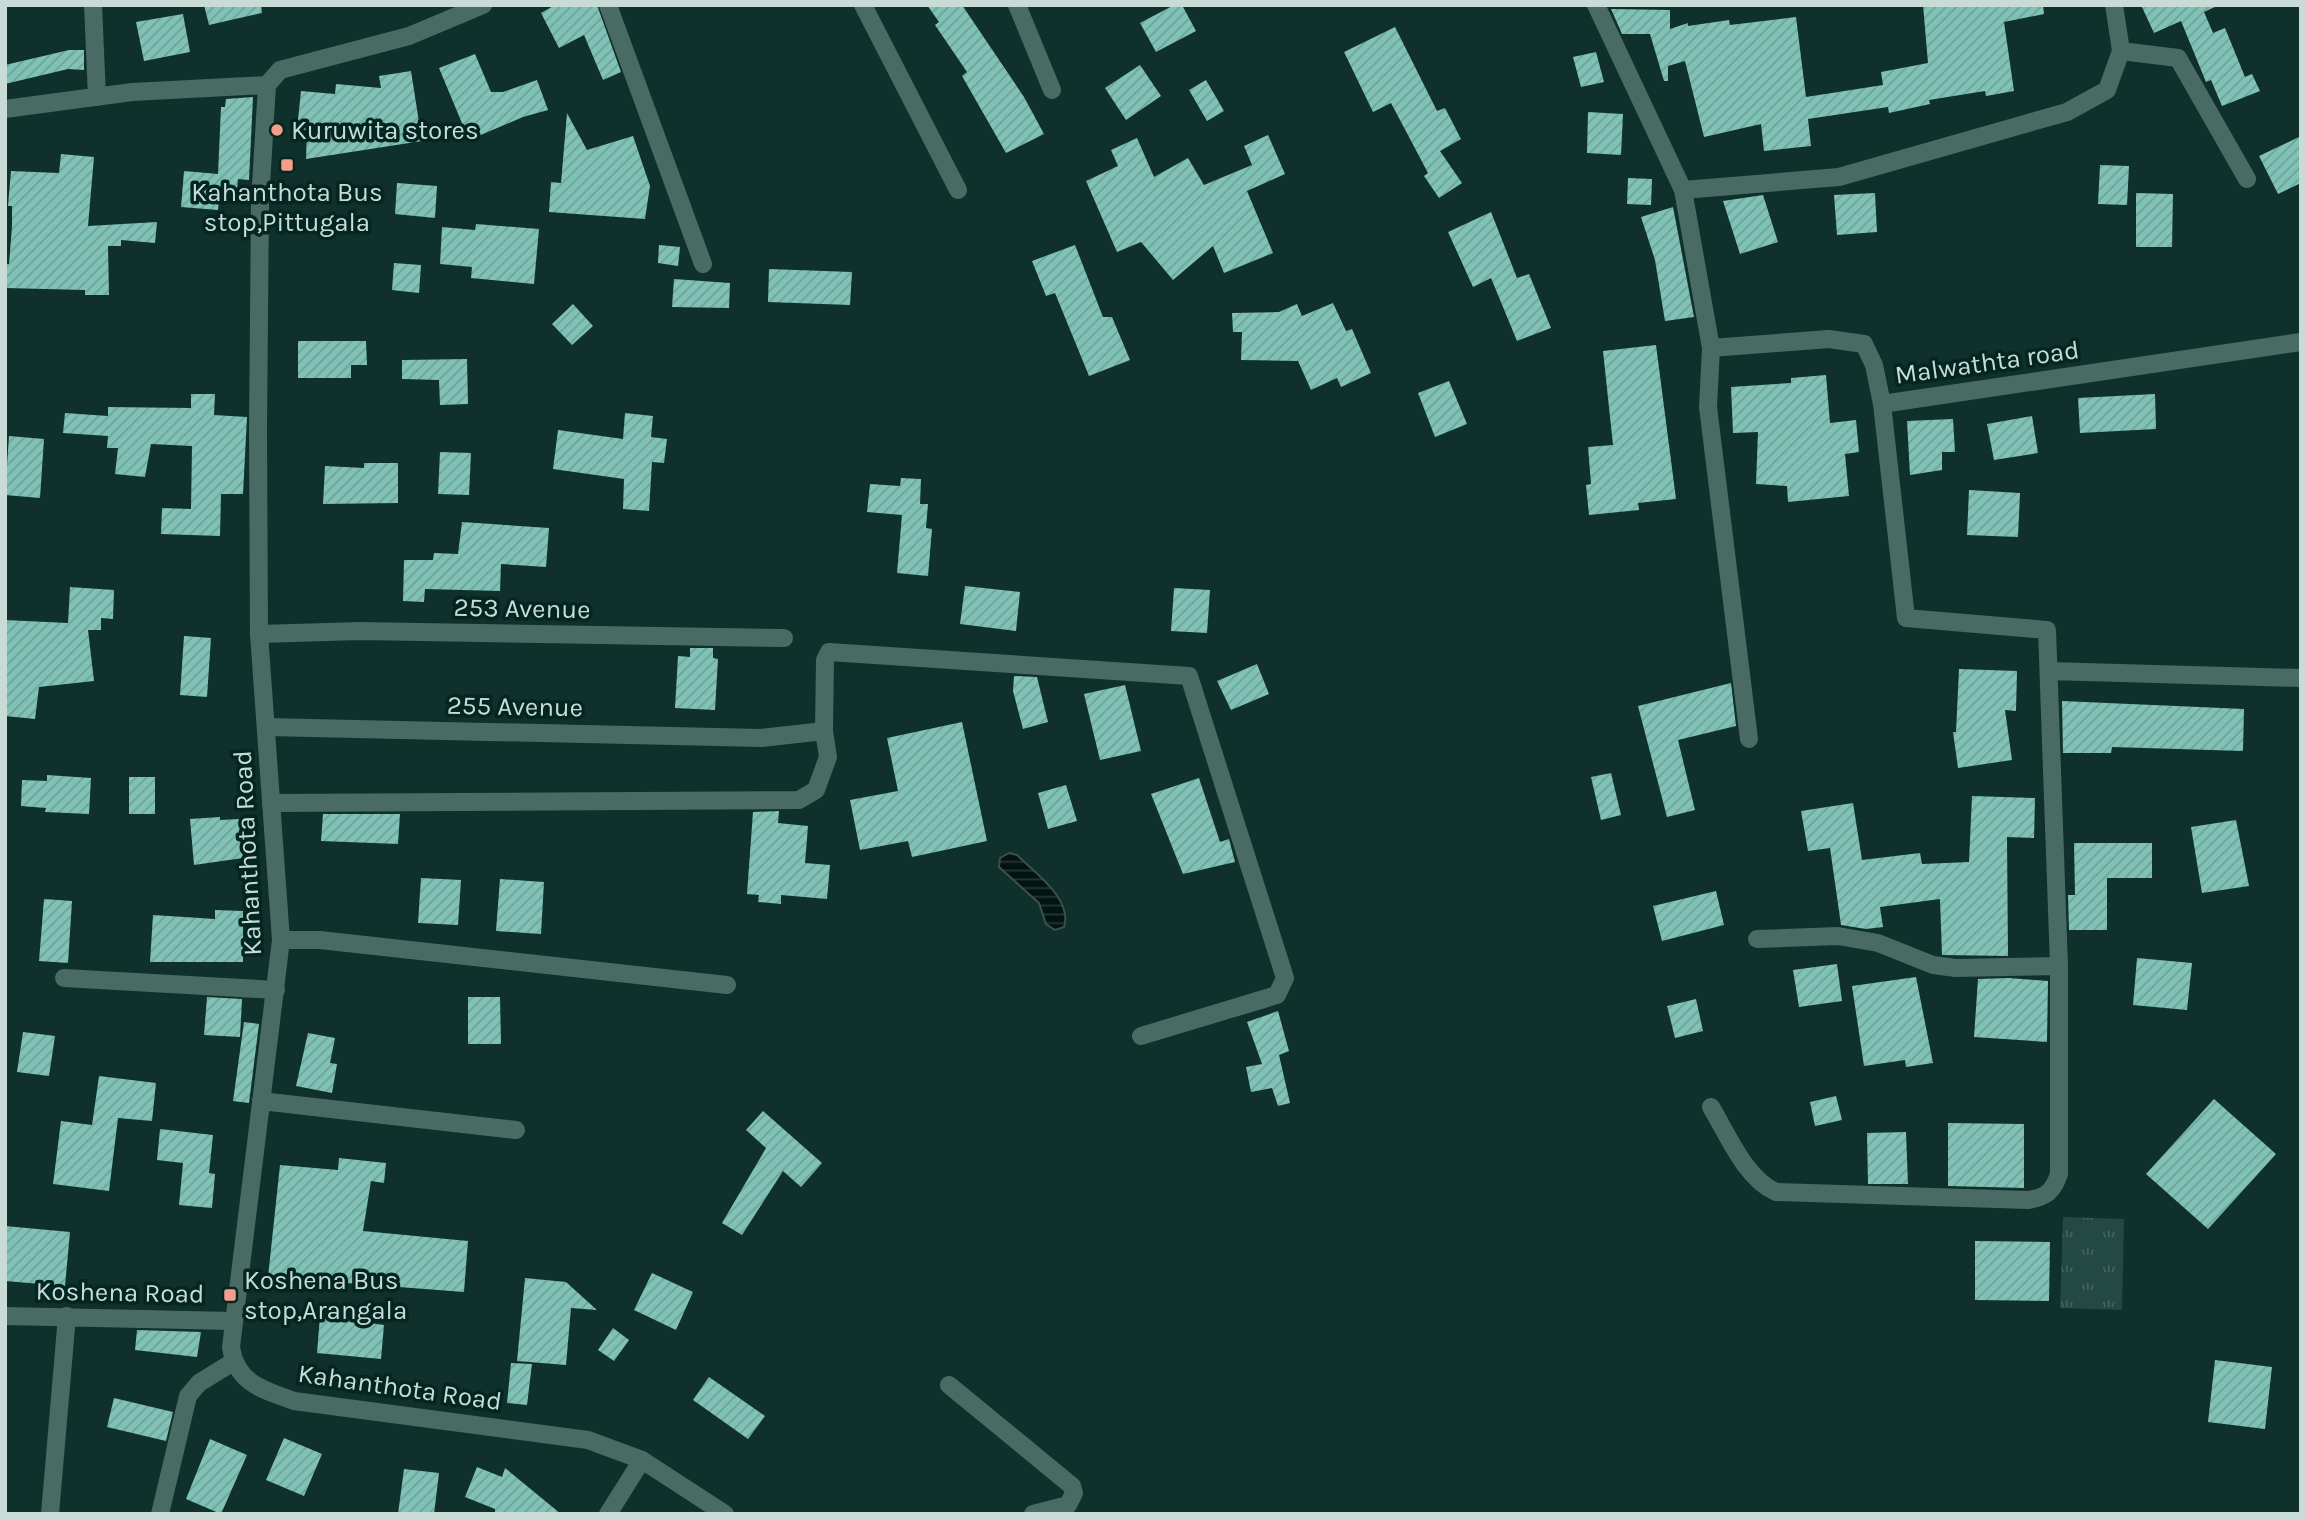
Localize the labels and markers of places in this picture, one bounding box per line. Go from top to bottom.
place label: Kuruwita stores [291,115,479,146]
marker: Kuruwita stores [269,122,285,138]
marker: Kahanthota Bus stop,Pittugala [279,157,295,173]
place label: Kahanthota Bus stop,Pittugala [191,177,383,238]
place label: Koshena Bus stop,Arangala [244,1265,407,1326]
marker: Koshena Bus stop,Arangala [222,1287,238,1303]

